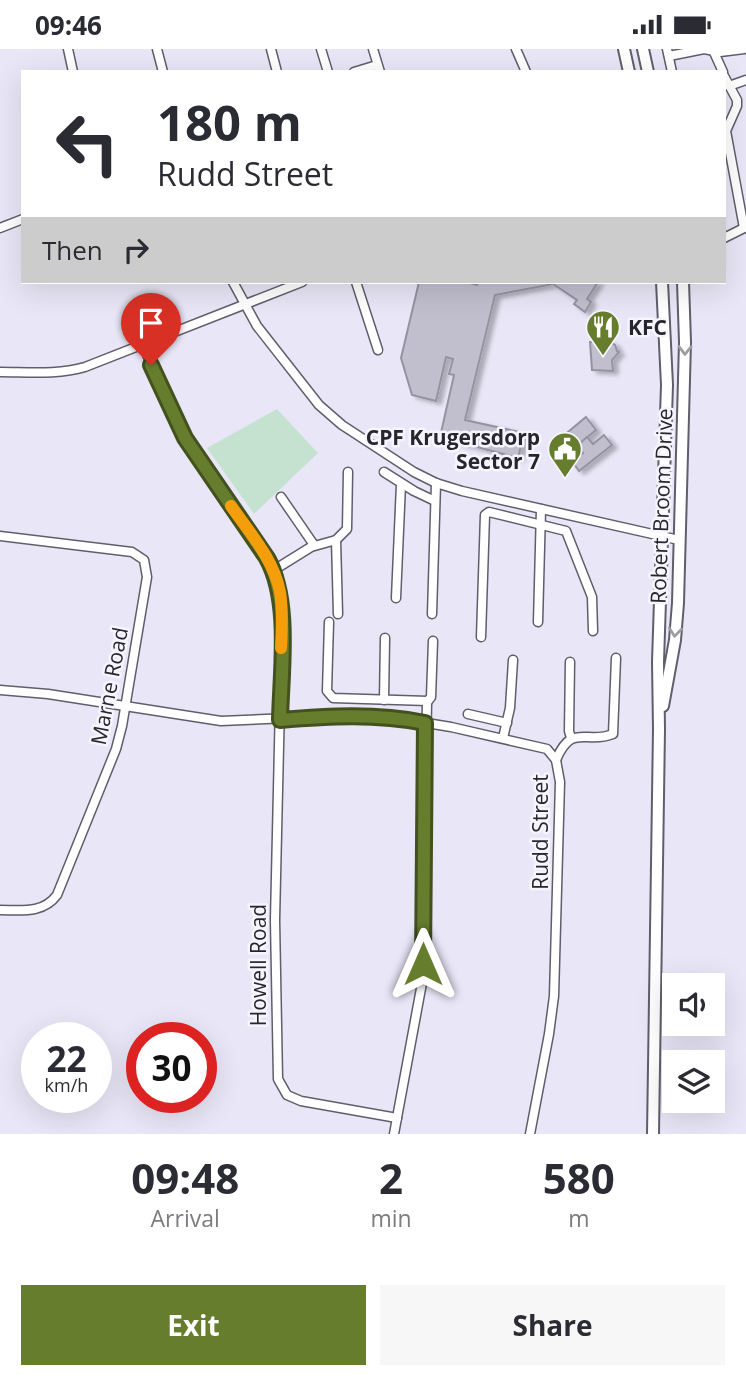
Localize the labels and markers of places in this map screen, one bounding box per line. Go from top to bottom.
pin [121,293,181,365]
restaurant icon: KFC [584,308,622,357]
place label: KFC [628,313,667,341]
place label: CPF Krugersdorp Sector 7 [366,423,540,475]
public building icon: CPF Krugersdorp Sector 7 [546,430,584,479]

